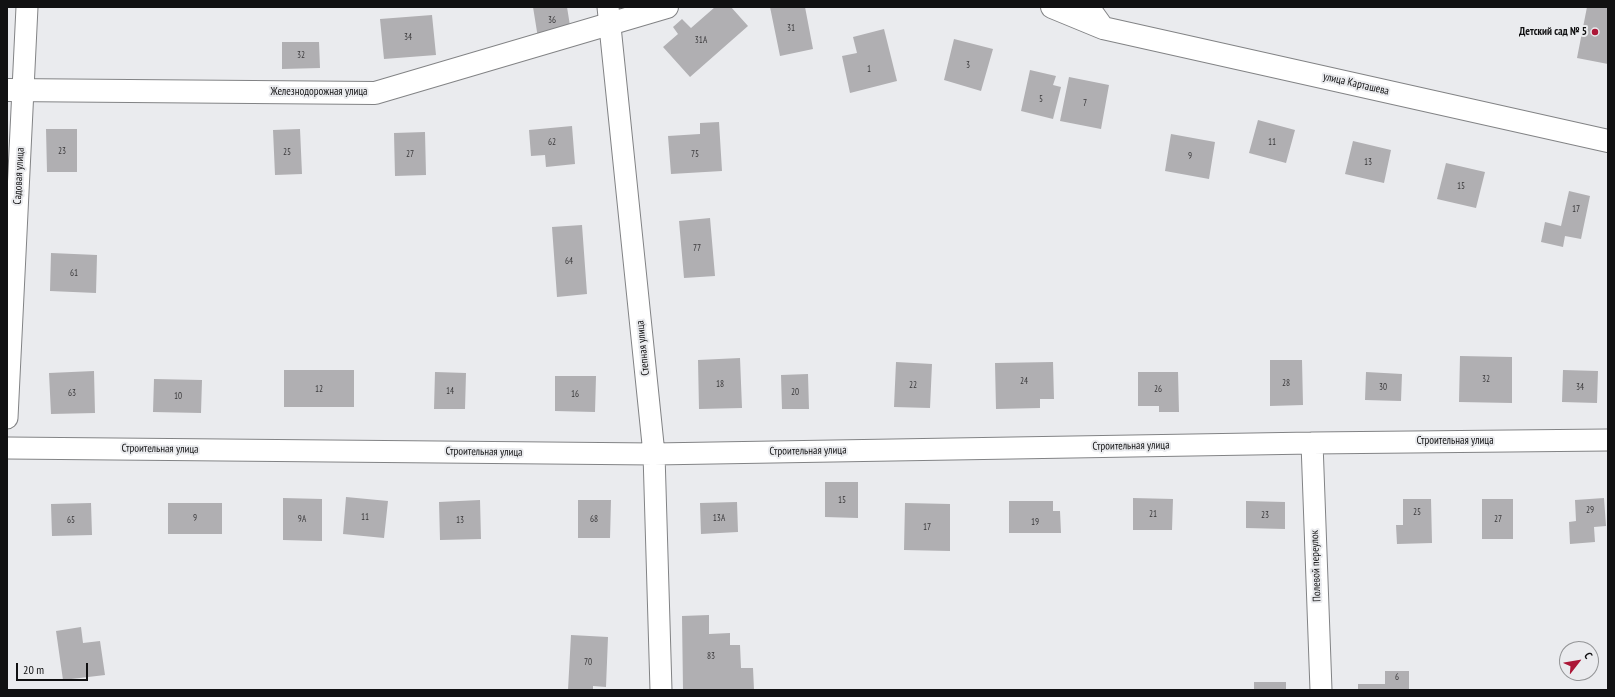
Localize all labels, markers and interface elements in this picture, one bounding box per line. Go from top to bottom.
house number: 36 [548,15,556,25]
house number: 31 [787,23,795,33]
place label: Детский сад № 5 [1519,25,1587,39]
marker: Детский сад № 5 [1590,27,1600,37]
house number: 34 [404,32,412,42]
house number: 31А [695,35,707,45]
house number: 32 [297,50,305,60]
house number: 3 [966,60,970,70]
house number: 1 [867,64,871,74]
street label: улица Карташева [1322,70,1390,98]
street label: Железнодорожная улица [271,85,367,99]
house number: 5 [1039,94,1043,104]
house number: 7 [1083,98,1087,108]
house number: 62 [548,137,556,147]
house number: 11 [1268,137,1276,147]
house number: 23 [58,146,66,156]
street label: Садовая улица [11,147,27,205]
house number: 25 [283,147,291,157]
house number: 27 [406,149,414,159]
house number: 75 [691,149,699,159]
house number: 9 [1188,151,1192,161]
house number: 13 [1364,157,1372,167]
house number: 15 [1457,181,1465,191]
house number: 17 [1572,204,1580,214]
house number: 77 [693,243,701,253]
house number: 64 [565,256,573,266]
house number: 61 [70,268,78,278]
street label: Степная улица [634,320,652,376]
house number: 32 [1482,374,1490,384]
house number: 24 [1020,376,1028,386]
house number: 28 [1282,378,1290,388]
house number: 18 [716,379,724,389]
house number: 22 [909,380,917,390]
house number: 30 [1379,382,1387,392]
house number: 34 [1576,382,1584,392]
house number: 12 [315,384,323,394]
house number: 26 [1154,384,1162,394]
house number: 14 [446,386,454,396]
house number: 20 [791,387,799,397]
house number: 63 [68,388,76,398]
house number: 16 [571,389,579,399]
house number: 10 [174,391,182,401]
street label: Строительная улица [1416,434,1494,448]
street label: Строительная улица [1092,439,1170,453]
street label: Строительная улица [121,442,199,456]
street label: Строительная улица [769,444,847,458]
street label: Строительная улица [445,445,523,459]
house number: 15 [838,495,846,505]
house number: 29 [1586,505,1594,515]
house number: 25 [1413,507,1421,517]
house number: 21 [1149,509,1157,519]
house number: 23 [1261,510,1269,520]
house number: 11 [361,512,369,522]
house number: 9 [193,513,197,523]
house number: 13А [713,513,725,523]
house number: 9А [298,514,306,524]
house number: 68 [590,514,598,524]
house number: 27 [1494,514,1502,524]
house number: 65 [67,515,75,525]
house number: 13 [456,515,464,525]
house number: 19 [1031,517,1039,527]
house number: 17 [923,522,931,532]
street label: Полевой переулок [1308,530,1324,602]
north arrow [1559,641,1599,681]
text: С [1581,650,1596,661]
house number: 83 [707,651,715,661]
scale bar [18,655,90,681]
house number: 70 [584,657,592,667]
text: 20 m [23,662,44,677]
house number: 6 [1395,672,1399,682]

